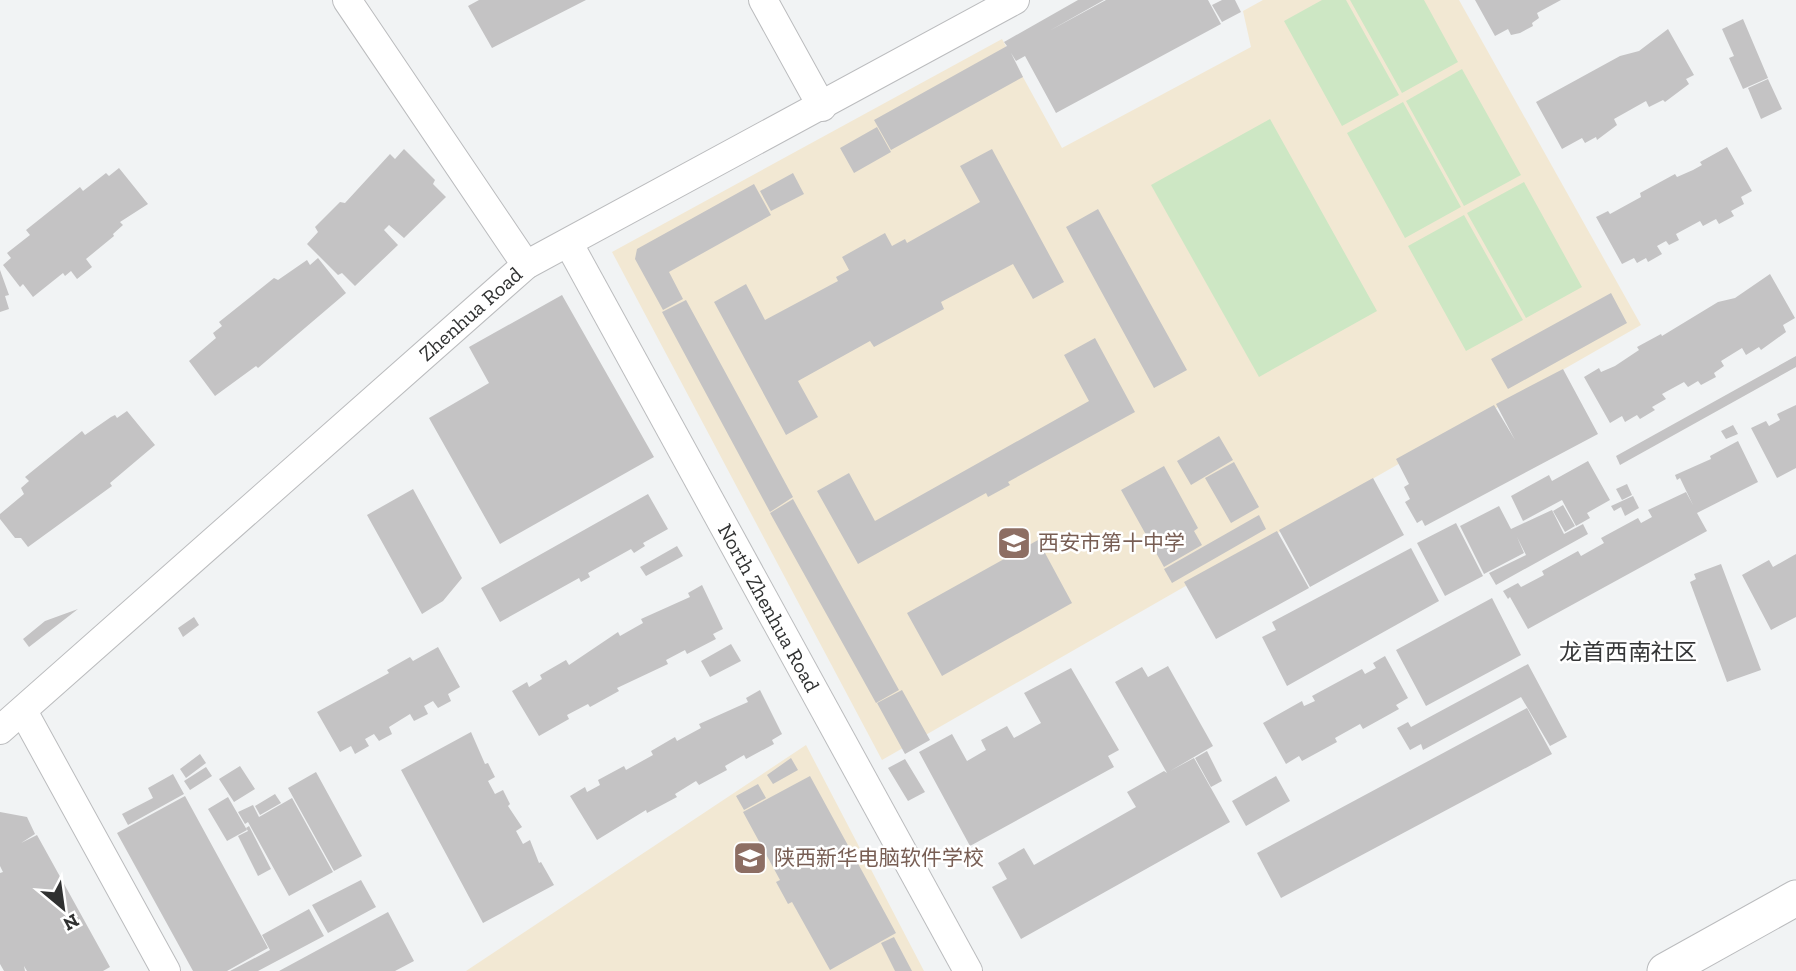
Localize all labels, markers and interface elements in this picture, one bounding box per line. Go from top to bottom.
street label: Zhenhua Road [413,261,527,366]
street label: North Zhenhua Road [713,519,826,697]
school or university icon: 西安市第十中学 [995,524,1033,562]
place label: 西安市第十中学 [1038,530,1185,555]
district label: 龙首西南社区 [1559,638,1697,666]
school or university icon: 陕西新华电脑软件学校 [731,839,769,877]
place label: 陕西新华电脑软件学校 [774,845,984,870]
north arrow [28,873,98,943]
text: N [59,909,83,936]

